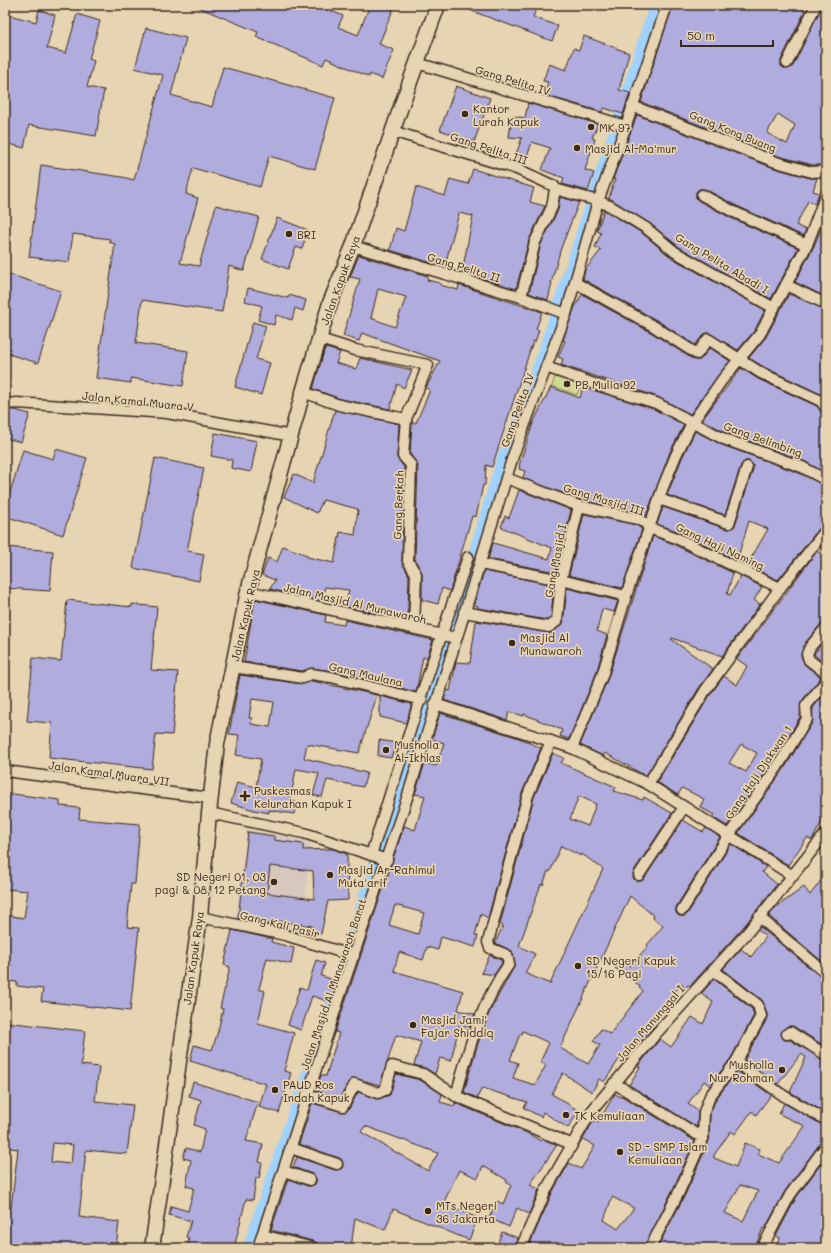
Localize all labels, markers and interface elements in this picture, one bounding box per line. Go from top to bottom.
scale bar [681,22,773,48]
text: 50 m [687,27,715,43]
street label: Gang Pelita IV [474,61,552,99]
place label: Kantor Lurah Kapuk [473,101,539,129]
street label: Gang Kong Buang [687,107,779,155]
marker: Kantor Lurah Kapuk [460,109,470,119]
place label: MK 97 [599,120,631,135]
marker: MK 97 [586,122,596,132]
street label: Gang Pelita III [448,128,530,168]
place label: Masjid Al-Ma'mur [585,141,677,156]
marker: Masjid Al-Ma'mur [572,143,582,153]
place label: BRI [297,227,316,242]
marker: BRI [284,229,294,239]
street label: Gang Pelita Abadi I [673,229,771,297]
street label: Jalan Kapuk Raya [317,233,363,327]
street label: Gang Pelita II [426,249,502,285]
street label: Gang Pelita IV [497,371,537,449]
place label: PB Mulia 92 [575,377,636,392]
marker: PB Mulia 92 [562,379,572,389]
street label: Jalan Kamal Muara V [81,388,195,414]
street label: Gang Belimbing [722,418,804,460]
street label: Gang Berkah [389,470,407,540]
street label: Gang Masjid III [562,480,647,518]
street label: Gang Haji Naming [673,519,767,573]
street label: Gang Masjid I [541,523,569,599]
street label: Jalan Kapuk Raya [227,567,263,663]
street label: Jalan Masjid Al Munawaroh [282,579,428,627]
place label: Masjid Al Munawaroh [520,630,581,658]
marker: Masjid Al Munawaroh [507,638,517,648]
street label: Gang Maulana [328,658,404,690]
street label: Gang Haji Djakwan 1 [721,722,795,822]
place label: Musholla Al-Ikhlas [394,737,441,765]
marker: Musholla Al-Ikhlas [381,745,391,755]
street label: Jalan Kamal Muara VII [48,757,171,789]
place label: Puskesmas Kelurahan Kapuk I [254,783,352,811]
marker: Puskesmas Kelurahan Kapuk I [239,790,251,802]
place label: Masjid Ar-Rahimul Muta'arif [338,862,435,890]
place label: SD Negeri 01, 03 pagi & 08, 12 Petang [155,869,267,897]
marker: Masjid Ar-Rahimul Muta'arif [325,870,335,880]
marker: SD Negeri 01, 03 pagi & 08, 12 Petang [269,877,279,887]
street label: Jalan Masjid Al Munawaroh Barat [297,896,369,1072]
street label: Gang Kali Pasir [238,907,322,941]
street label: Jalan Kapuk Raya [179,910,207,1006]
place label: SD Negeri Kapuk 15/16 Pagi [586,953,676,981]
marker: SD Negeri Kapuk 15/16 Pagi [573,961,583,971]
street label: Jalan Manunggal I [613,981,687,1064]
place label: Masjid Jami' Fajar Shiddiq [421,1012,494,1040]
marker: Masjid Jami' Fajar Shiddiq [408,1020,418,1030]
place label: Musholla Nur Rohman [709,1057,774,1085]
marker: Musholla Nur Rohman [777,1065,787,1075]
place label: PAUD Ros Indah Kapuk [283,1077,350,1105]
marker: PAUD Ros Indah Kapuk [270,1085,280,1095]
place label: TK Kemuliaan [574,1108,645,1123]
marker: TK Kemuliaan [561,1110,571,1120]
place label: SD - SMP Islam Kemuliaan [628,1139,707,1167]
marker: SD - SMP Islam Kemuliaan [615,1147,625,1157]
place label: MTs Negeri 36 Jakarta [436,1198,497,1226]
marker: MTs Negeri 36 Jakarta [423,1206,433,1216]

